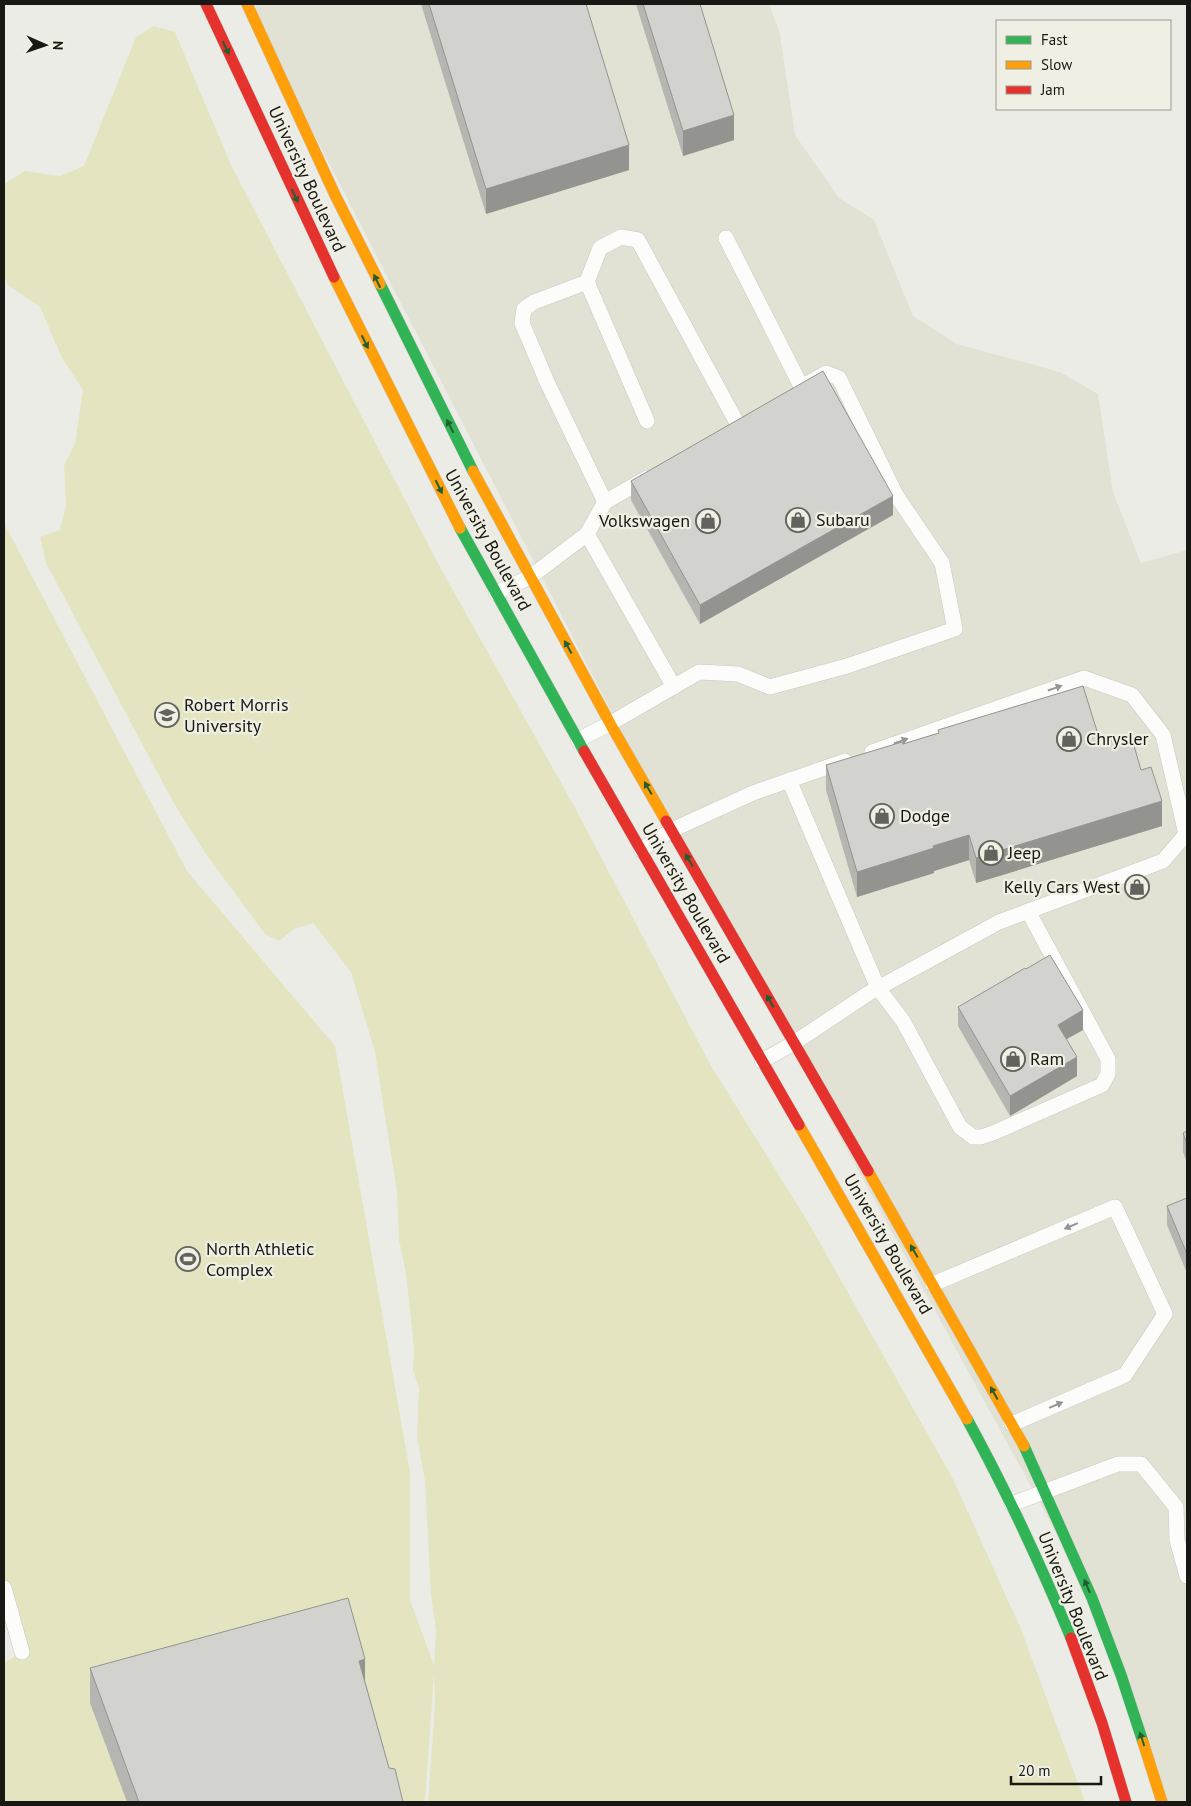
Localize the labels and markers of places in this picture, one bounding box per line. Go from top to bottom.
shop icon: Subaru [785,507,811,533]
shop icon: Volkswagen [695,508,721,534]
place label: Subaru [816,508,870,531]
place label: Volkswagen [598,509,690,532]
place label: Robert Morris University [184,693,288,737]
school or university icon: Robert Morris University [154,702,180,728]
shop icon: Chrysler [1056,726,1082,752]
place label: Chrysler [1086,727,1149,750]
shop icon: Dodge [869,803,895,829]
place label: Dodge [900,804,950,827]
shop icon: Jeep [978,840,1004,866]
place label: Jeep [1007,841,1041,864]
shop icon: Kelly Cars West [1124,874,1150,900]
place label: Kelly Cars West [1004,875,1120,898]
shop icon: Ram [1000,1046,1026,1072]
place label: Ram [1030,1047,1064,1070]
place label: North Athletic Complex [206,1237,314,1281]
sports icon: North Athletic Complex [175,1246,201,1272]

